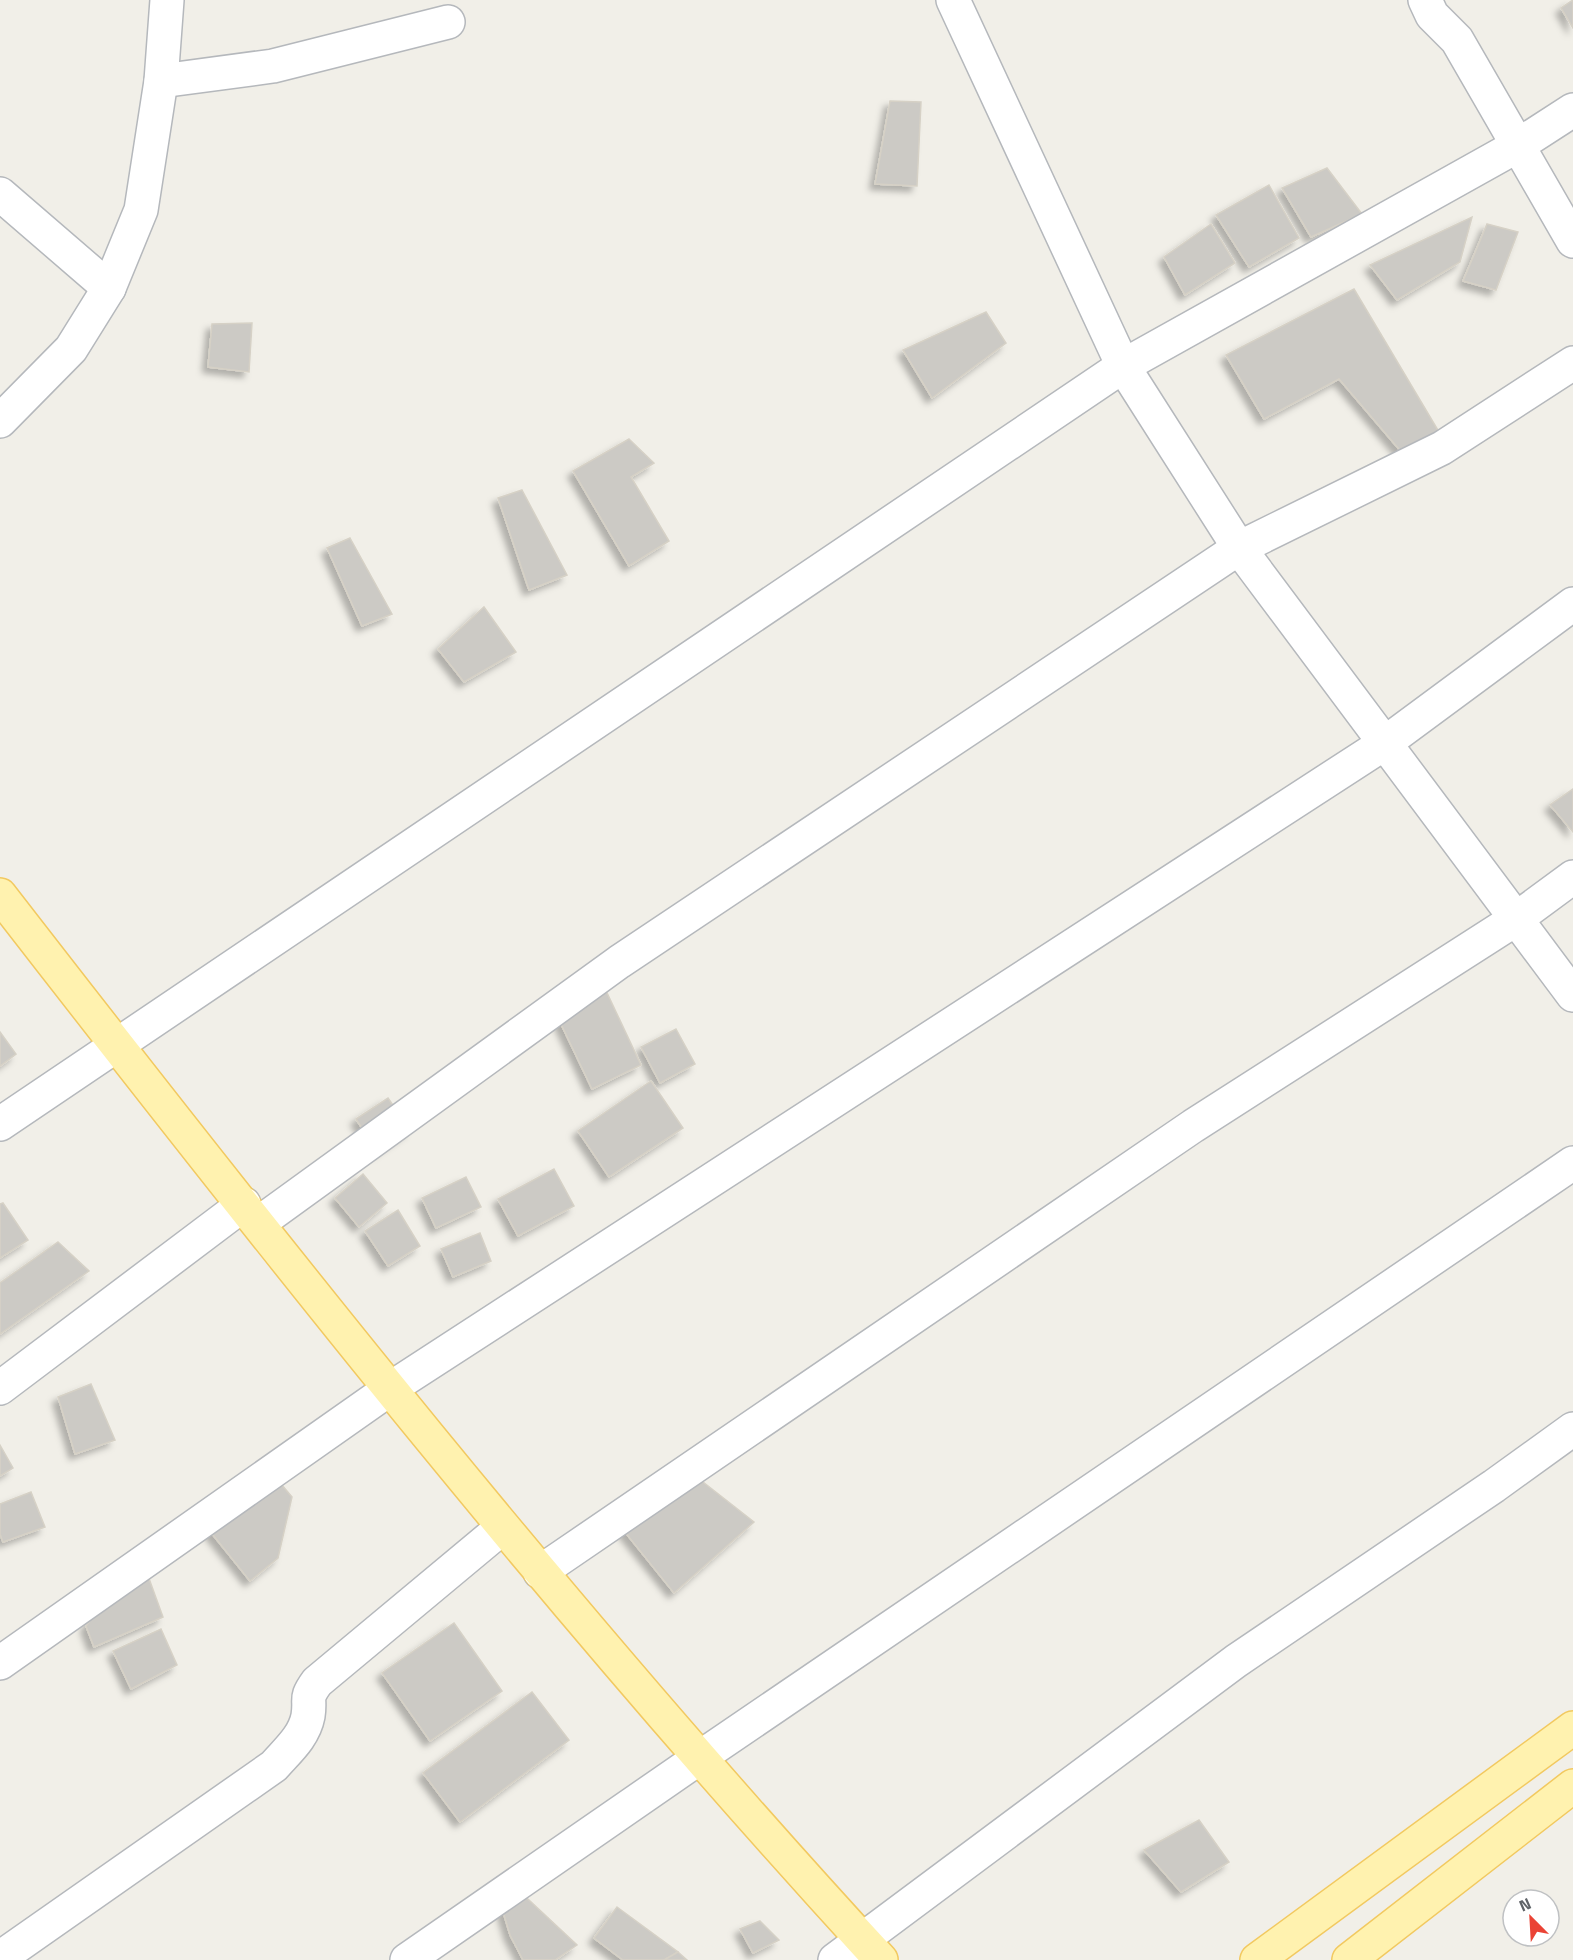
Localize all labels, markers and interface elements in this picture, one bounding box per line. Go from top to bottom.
north arrow [1501,1888,1561,1948]
text: N [1515,1891,1535,1918]

